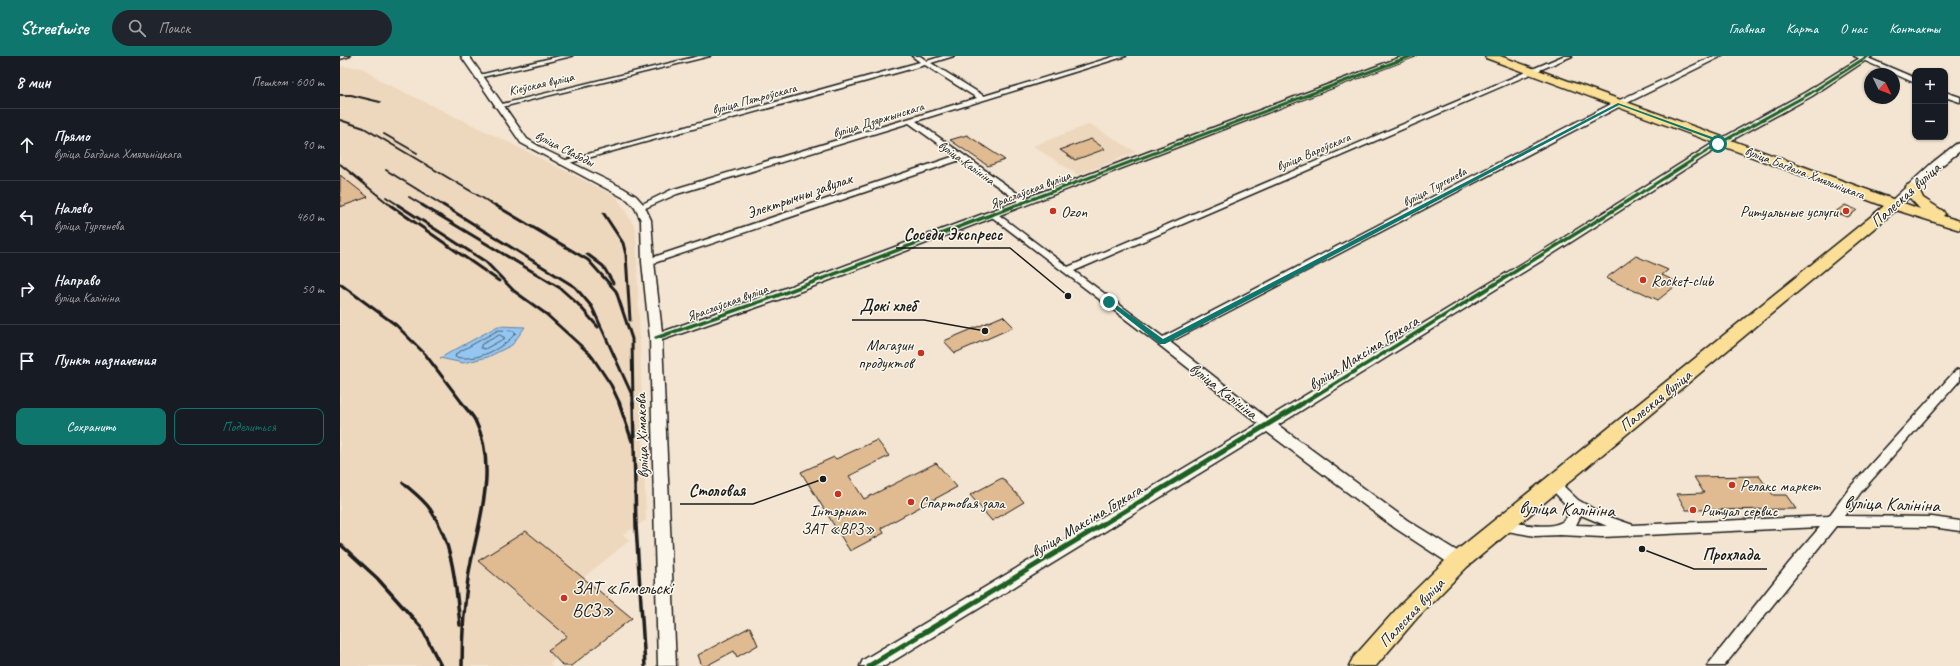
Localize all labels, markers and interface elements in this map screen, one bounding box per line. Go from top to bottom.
search box [112,10,392,46]
text: Streetwise [20,16,88,40]
icon: search [126,17,148,39]
text: Поиск [158,19,190,38]
text: Главная [1729,20,1764,37]
text: Карта [1786,20,1818,37]
text: О нас [1840,20,1867,37]
text: Контакты [1889,20,1940,37]
street label: Кіеўская вуліца [507,68,577,99]
north arrow [1864,68,1900,104]
map controls [1912,68,1948,140]
button: + [1912,68,1948,104]
text: 8 мин [16,72,51,93]
text: Пешком · 600 m [251,74,324,90]
street label: вуліца Пятроўскага [710,80,799,118]
street label: вуліца Дзяржынскага [831,98,926,141]
button: − [1912,104,1948,140]
text: Прямо [54,127,90,146]
street label: вуліца Свабоды [532,127,598,171]
street label: вуліца Вароўскага [1274,129,1353,175]
icon: ahead [16,134,38,156]
route start [1709,135,1727,153]
text: 90 m [302,137,324,153]
street label: вуліца Калініна [935,137,999,189]
street label: вуліца Багдана Хмяльніцкага [1743,143,1867,203]
text: вуліца Багдана Хмяльніцкага [54,146,181,162]
street label: Палеская вуліца [1867,157,1946,231]
street label: вуліца Тургенева [1400,163,1470,210]
street label: Яраслаўская вуліца [988,167,1074,213]
street label: Электрычны завулак [744,168,857,223]
text: Налево [54,199,92,218]
place label: Ozon [1061,202,1088,222]
place label: Ритуальные услуги [1740,202,1839,222]
icon: left [16,206,38,228]
marker: Ozon [1048,206,1058,216]
marker: Ритуальные услуги [1841,206,1851,216]
text: 460 m [296,209,324,225]
text: вуліца Тургенева [54,218,124,234]
callout: Соседи Экспресс [896,219,1010,248]
text: Соседи Экспресс [904,224,1004,245]
text: Направо [54,271,100,290]
place label: Rocket-club [1651,271,1715,291]
marker: Rocket-club [1638,275,1648,285]
icon: right [16,278,38,300]
street label: Яраслаўская вуліца [685,280,771,325]
text: 50 m [302,281,324,297]
text: вуліца Калініна [54,290,120,306]
callout: Докі хлеб [852,291,924,320]
route end [1100,293,1118,311]
text: Докі хлеб [860,295,920,316]
street label: вуліца Максіма Горкага [1305,310,1423,395]
place label: Магазин продуктов [858,335,916,373]
marker: Магазин продуктов [916,348,926,358]
icon: arrive [16,350,38,372]
text: Пункт назначения [54,351,156,370]
street label: вуліца Калініна [1185,358,1262,424]
street label: Палеская вуліца [1615,365,1697,436]
street label: вуліца Хімакова [630,392,653,479]
button: Сохранить [16,408,166,445]
button: Поделиться [174,408,324,445]
callout: Столовая [680,475,753,504]
place label: Релакс маркет [1740,476,1822,496]
street label: вуліца Максіма Горкага [1027,479,1146,562]
text: Столовая [689,480,746,501]
marker: Релакс маркет [1727,480,1737,490]
marker: Інтэрнат ЗАТ «ВРЗ» [833,489,843,499]
street label: вуліца Калініна [1844,490,1942,518]
place label: Спартовая зала [919,493,1006,513]
street label: вуліца Калініна [1519,495,1617,523]
marker: Спартовая зала [906,497,916,507]
place label: Інтэрнат ЗАТ «ВРЗ» [801,501,875,539]
place label: Ритуал сервис [1701,501,1778,521]
marker: Ритуал сервис [1688,505,1698,515]
callout: Прохлада [1694,540,1767,569]
text: Прохлада [1703,544,1761,565]
street label: Палеская вуліца [1375,573,1450,651]
place label: ЗАТ «Гомельскі ВСЗ» [572,576,675,622]
marker: ЗАТ «Гомельскі ВСЗ» [559,593,569,603]

